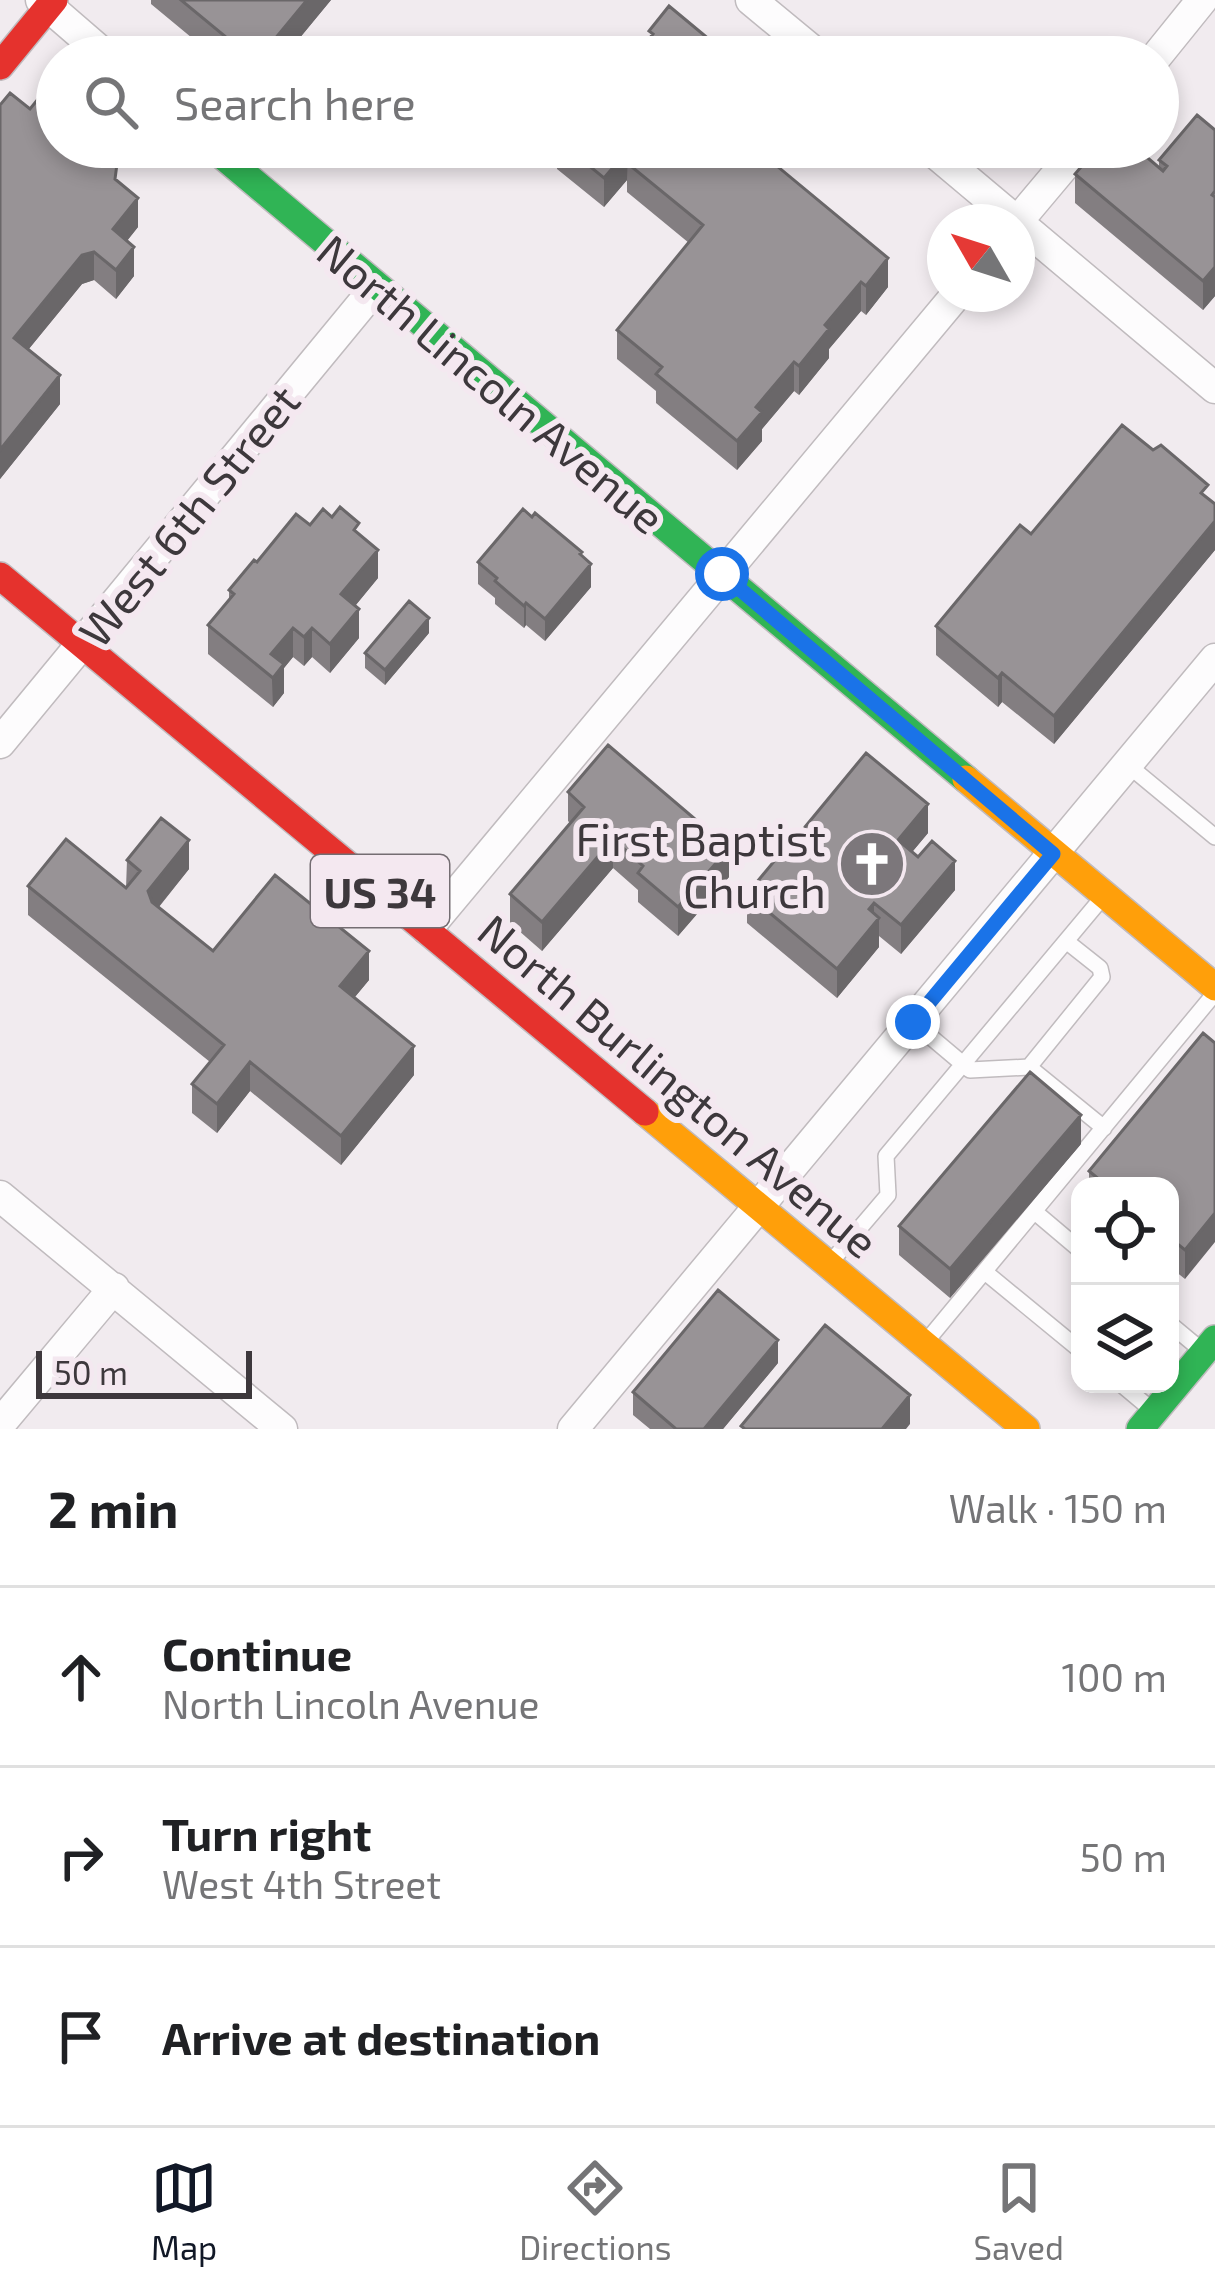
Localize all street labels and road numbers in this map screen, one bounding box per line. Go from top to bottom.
street label: North Lincoln Avenue [308,222,676,544]
street label: West 6th Street [66,374,310,656]
road number: US 34 [311,855,449,927]
street label: North Burlington Avenue [468,902,890,1268]

